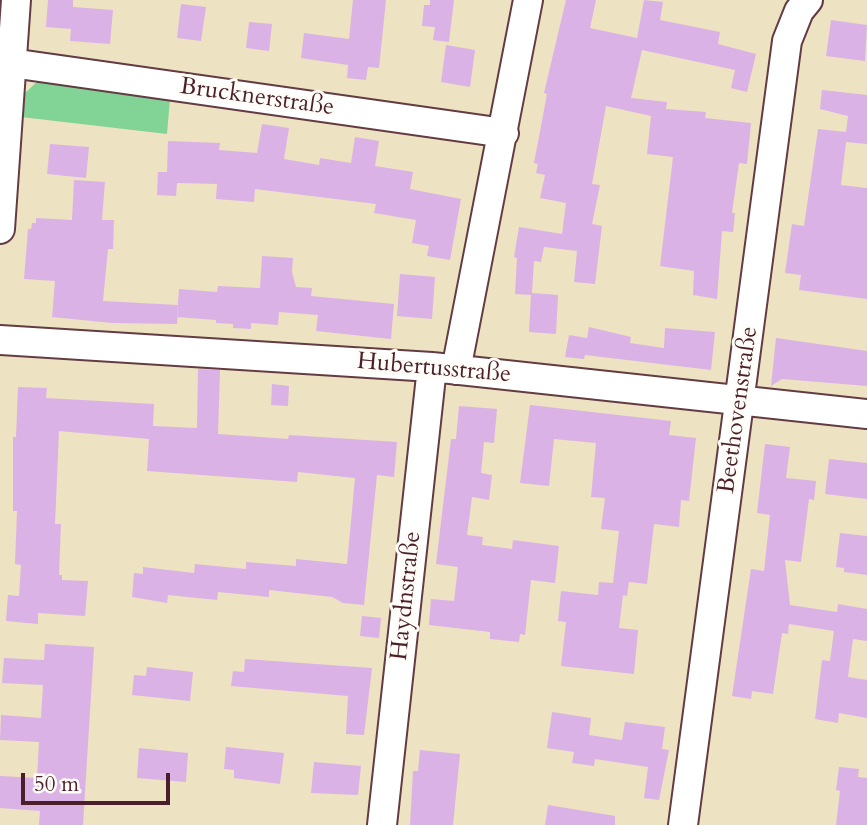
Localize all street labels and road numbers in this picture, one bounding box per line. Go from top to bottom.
street label: Brucknerstraße [178,73,336,123]
street label: Beethovenstraße [713,325,765,495]
street label: Hubertusstraße [356,348,512,390]
street label: Haydnstraße [386,530,428,662]

